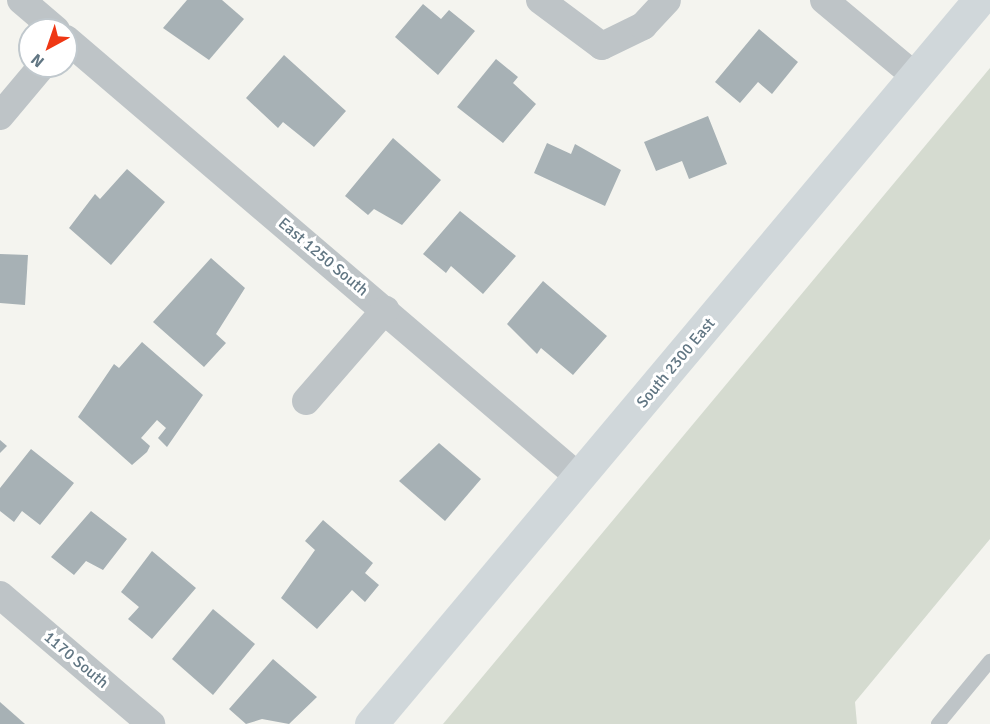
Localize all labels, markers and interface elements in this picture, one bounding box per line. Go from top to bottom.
north arrow [18,18,78,78]
text: N [27,49,48,72]
street label: East 1250 South [274,214,372,300]
street label: South 2300 East [633,314,719,412]
street label: 1170 South [40,627,112,693]

